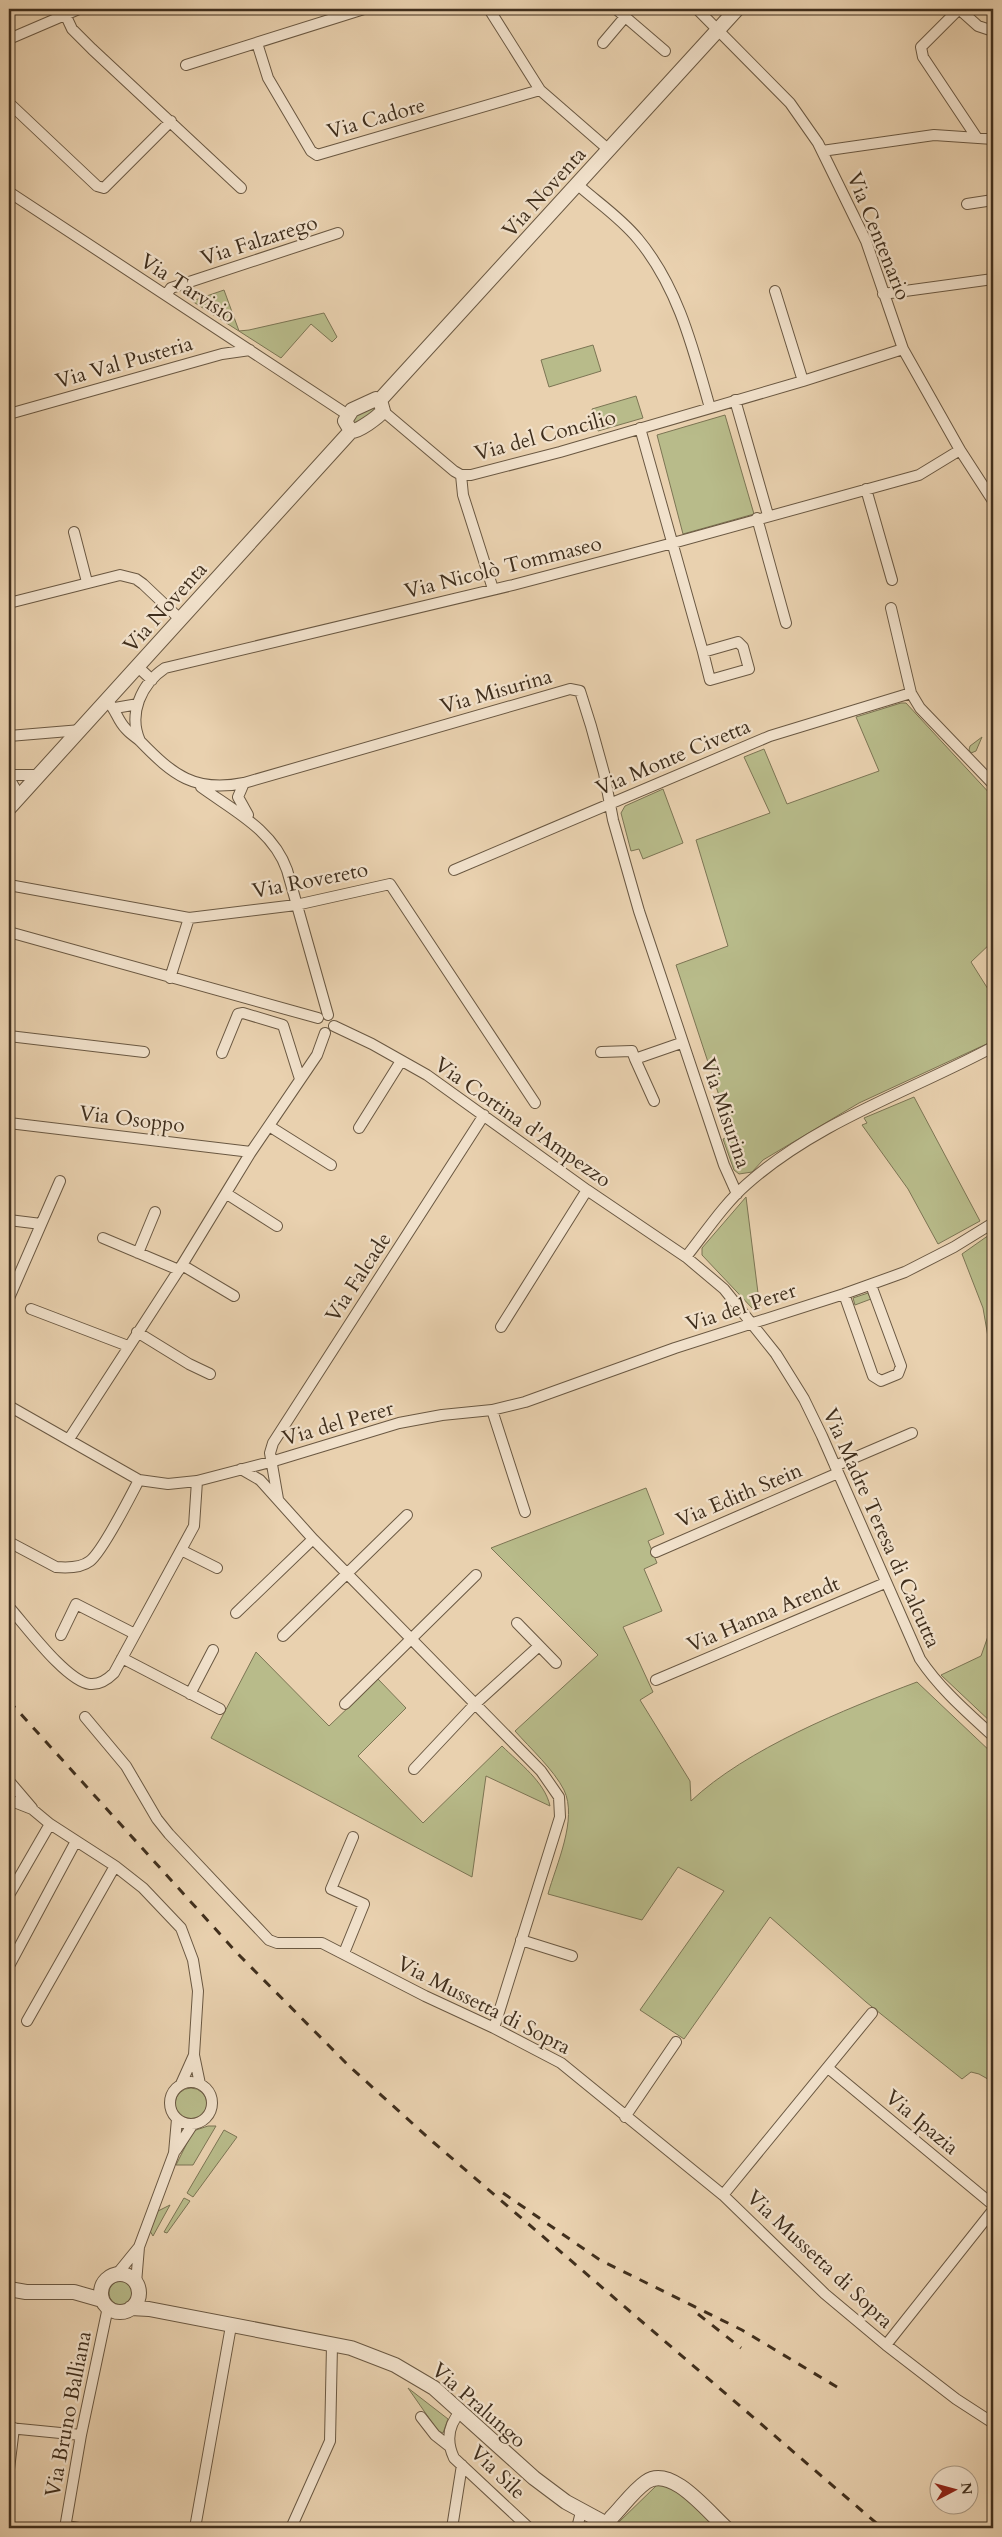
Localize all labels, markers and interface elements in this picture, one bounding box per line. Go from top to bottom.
street label: Via Cadore [324,91,429,146]
street label: Via Noventa [496,141,593,244]
street label: Via Centenario [840,168,917,305]
street label: Via Falzarego [197,208,321,273]
street label: Via Tarvisio [134,247,241,330]
street label: Via Val Pusteria [52,329,196,396]
street label: Via del Concilio [471,403,619,468]
street label: Via Nicolò Tommaseo [401,529,605,606]
street label: Via Noventa [117,556,214,659]
street label: Via Misurina [437,662,555,721]
street label: Via Monte Civetta [591,712,755,803]
street label: Via Rovereto [250,855,370,906]
street label: Via Cortina d'Ampezzo [428,1050,617,1194]
street label: Via Misurina [693,1054,758,1172]
street label: Via Osoppo [77,1099,186,1140]
street label: Via Falcade [319,1227,398,1328]
street label: Via del Perer [682,1276,800,1339]
street label: Via del Perer [279,1394,398,1453]
street label: Via Madre Teresa di Calcutta [816,1404,948,1653]
street label: Via Edith Stein [672,1456,807,1535]
street label: Via Hanna Arendt [682,1569,844,1660]
street label: Via Mussetta di Sopra [392,1949,576,2062]
street label: Via Ipazia [879,2083,965,2162]
street label: Via Mussetta di Sopra [740,2183,900,2335]
street label: Via Bruno Balliana [38,2329,99,2500]
street label: Via Pralungo [425,2356,532,2455]
street label: Via Sile [463,2439,532,2506]
north arrow [930,2464,980,2514]
text: N [956,2482,977,2496]

